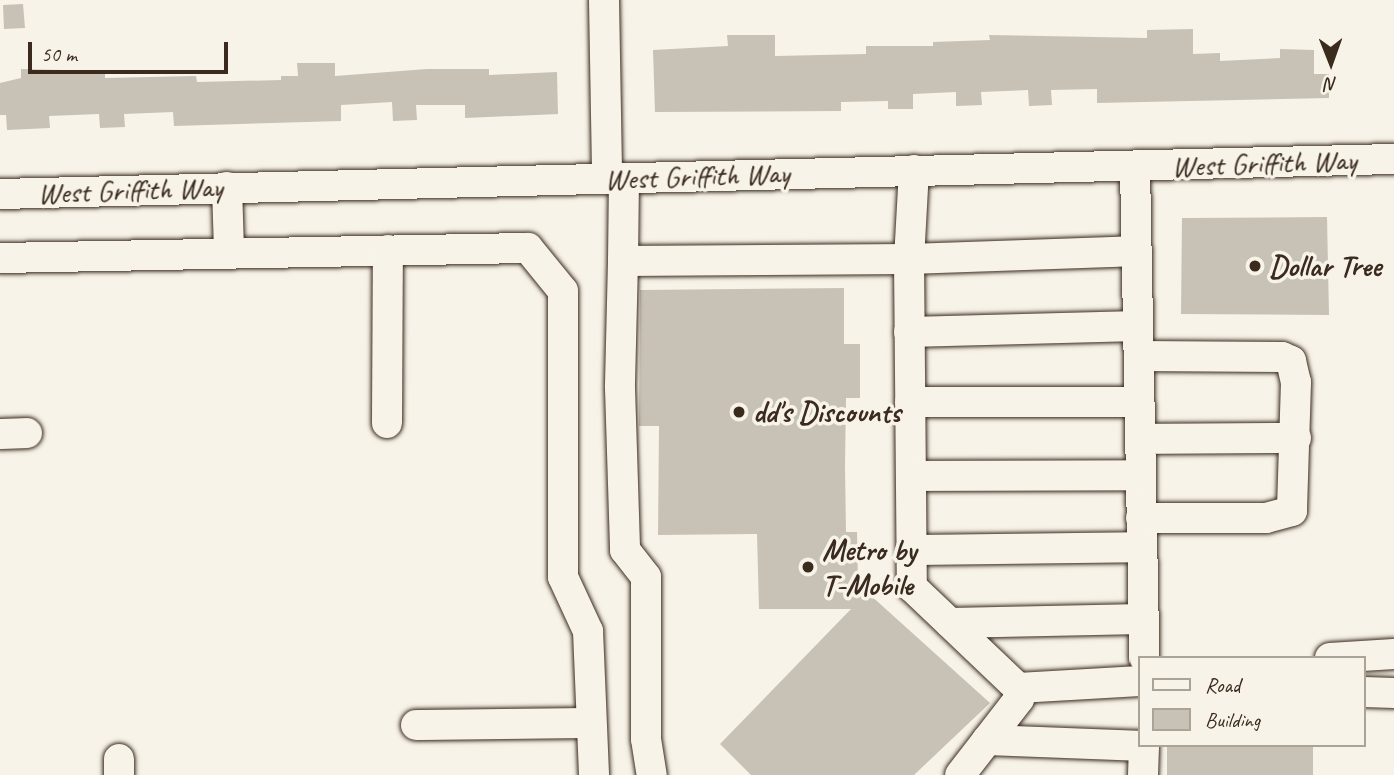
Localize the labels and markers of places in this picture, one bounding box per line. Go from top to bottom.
place label: Dollar Tree [1269,248,1381,284]
marker: Dollar Tree [1247,258,1263,274]
place label: dd's Discounts [753,394,900,430]
marker: dd's Discounts [731,404,747,420]
place label: Metro by T-Mobile [822,532,916,602]
marker: Metro by T-Mobile [800,559,816,575]

